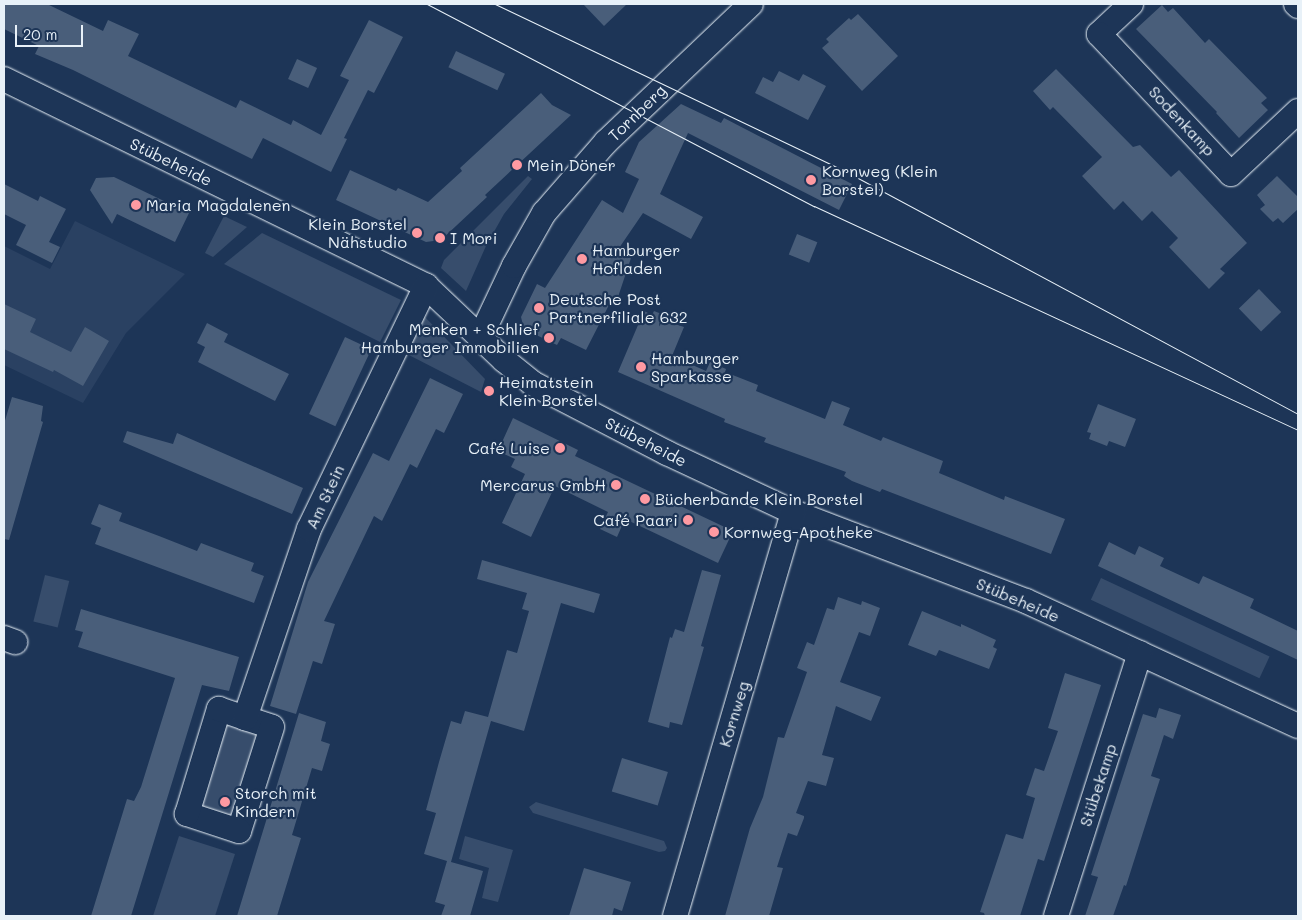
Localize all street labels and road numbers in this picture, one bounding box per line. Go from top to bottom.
street label: Tornberg [604,81,670,145]
street label: Sodenkamp [1145,82,1219,160]
street label: Stübeheide [127,134,215,190]
street label: Stübeheide [602,413,690,471]
street label: Am Stein [302,462,348,532]
street label: Stübeheide [973,574,1063,626]
street label: Kornweg [715,679,753,749]
street label: Stübekamp [1076,741,1120,829]

